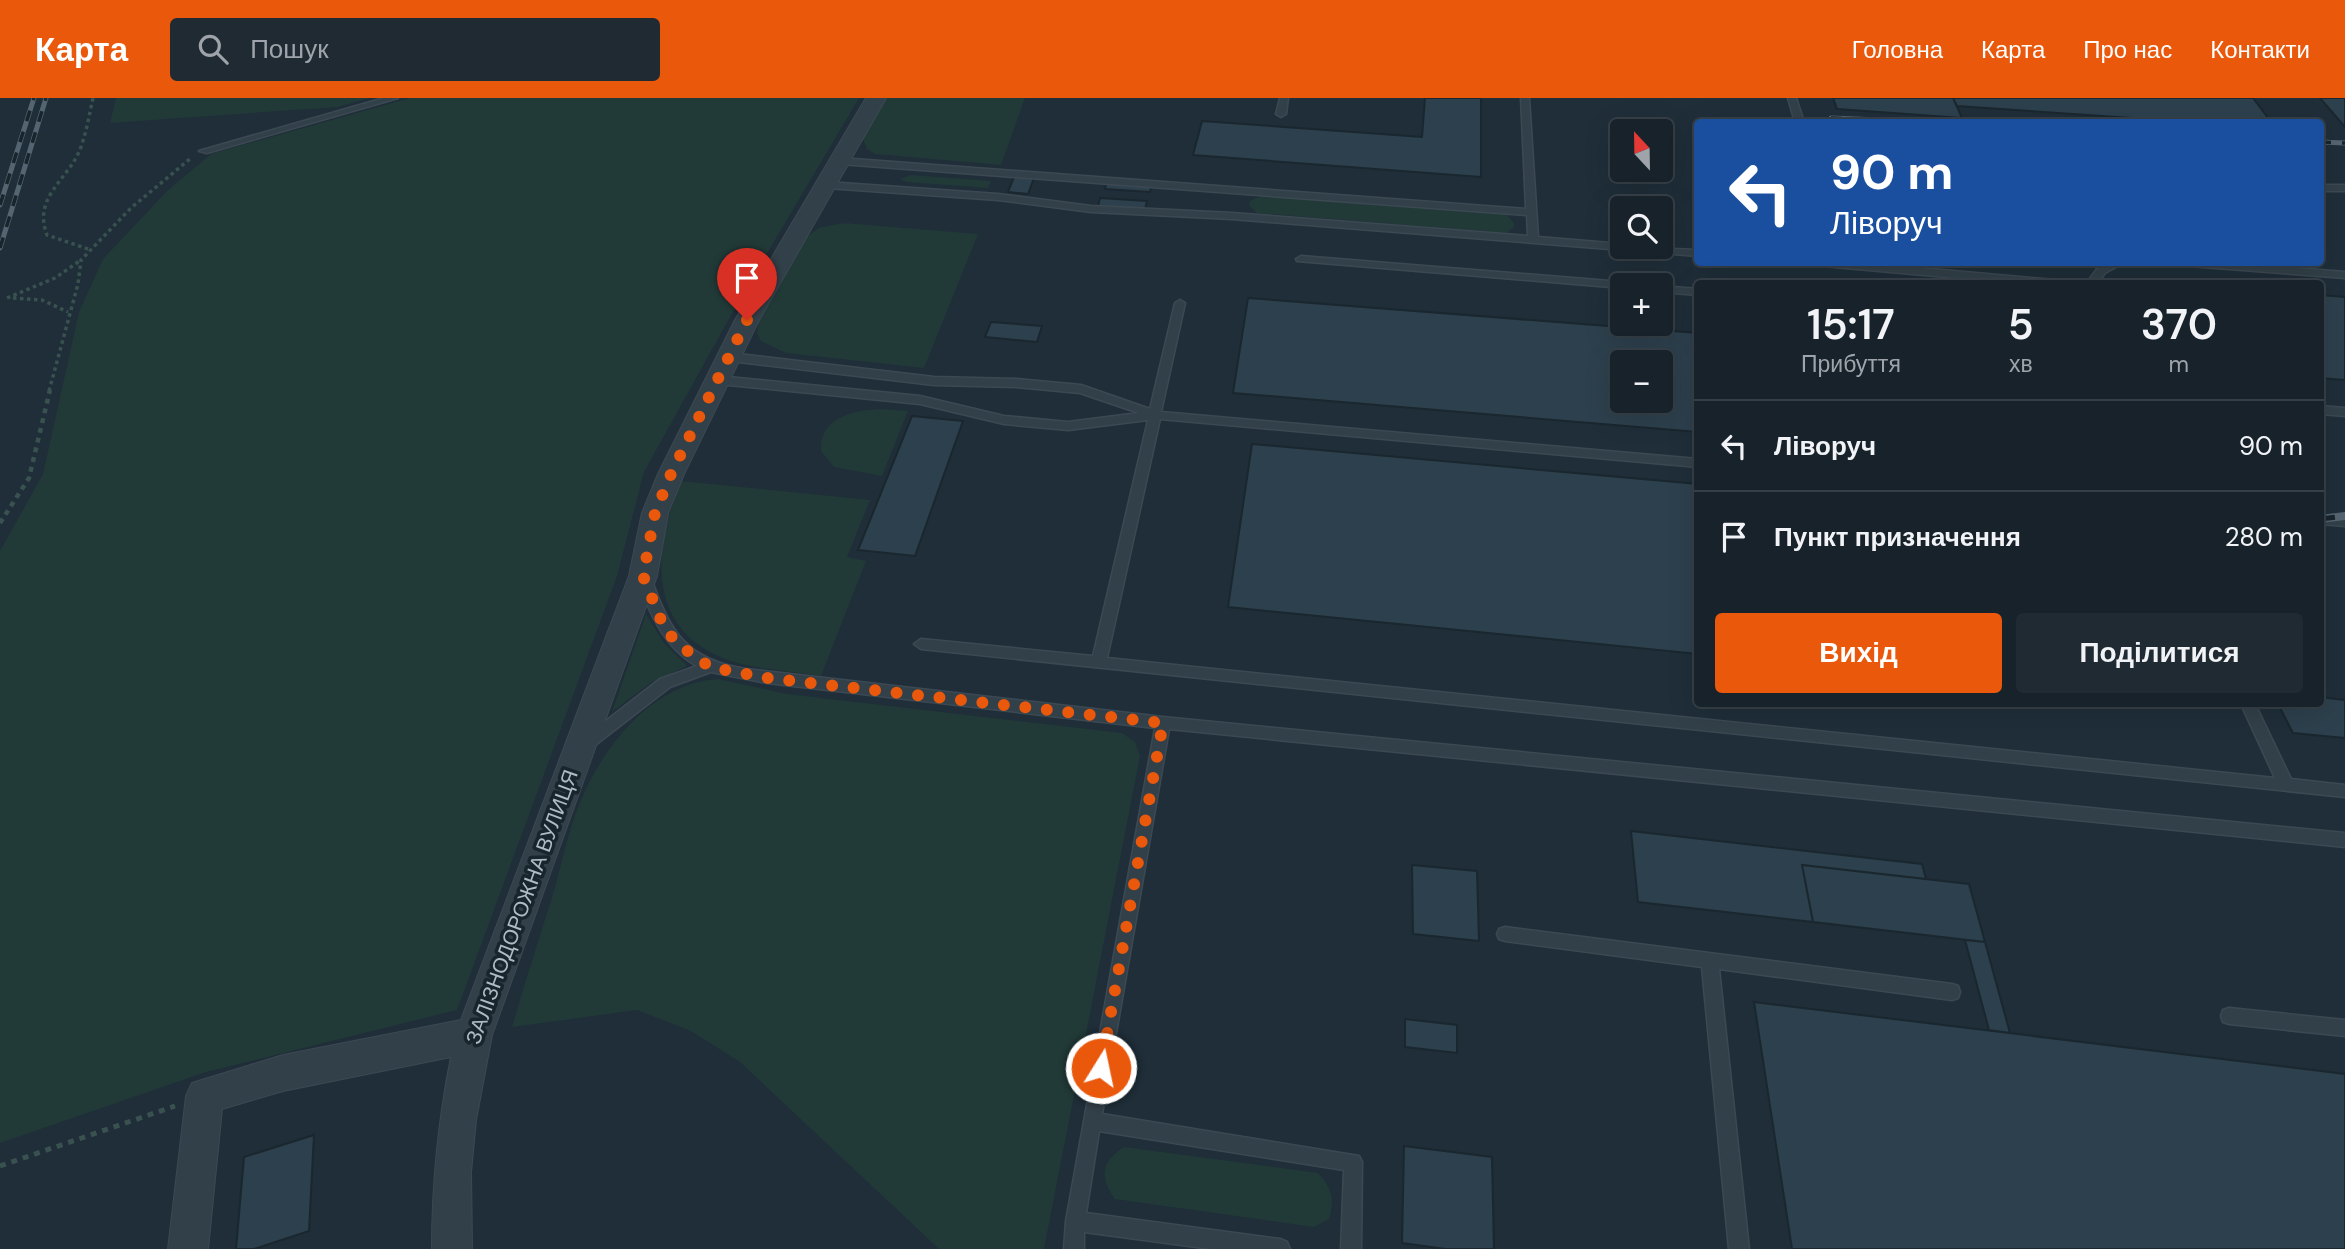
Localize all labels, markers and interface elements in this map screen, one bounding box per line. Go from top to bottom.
search box [170,18,660,81]
text: Карта [35,28,128,71]
icon: search [194,30,232,68]
text: Пошук [250,32,329,66]
text: Головна [1852,34,1943,65]
text: Карта [1981,34,2045,65]
text: Про нас [2083,34,2172,65]
text: Контакти [2210,34,2310,65]
north arrow [1610,119,1673,182]
map controls [1610,119,1673,413]
text: 90 m [1830,140,1953,204]
icon: left [1715,147,1806,238]
button: search [1610,196,1673,259]
text: Ліворуч [1830,202,1943,244]
pin [717,248,777,320]
icon: arrive [728,259,766,297]
button: + [1610,273,1673,336]
text: 15:17 [1807,297,1895,352]
text: 5 [2008,297,2034,352]
text: 370 [2141,297,2217,352]
text: Прибуття [1801,349,1901,379]
text: хв [2009,349,2033,379]
text: m [2169,349,2189,379]
button: − [1610,350,1673,413]
icon: left [1715,427,1753,465]
text: Ліворуч [1774,429,1876,463]
text: 90 m [2239,429,2303,463]
icon: arrive [1715,518,1753,556]
text: Пункт призначення [1774,520,2021,554]
text: 280 m [2225,520,2303,554]
button: Вихід [1715,613,2002,693]
button: Поділитися [2016,613,2303,693]
street label: ЗАЛІЗНОДОРОЖНА ВУЛИЦЯ [459,766,585,1048]
position arrow [1064,1031,1138,1105]

